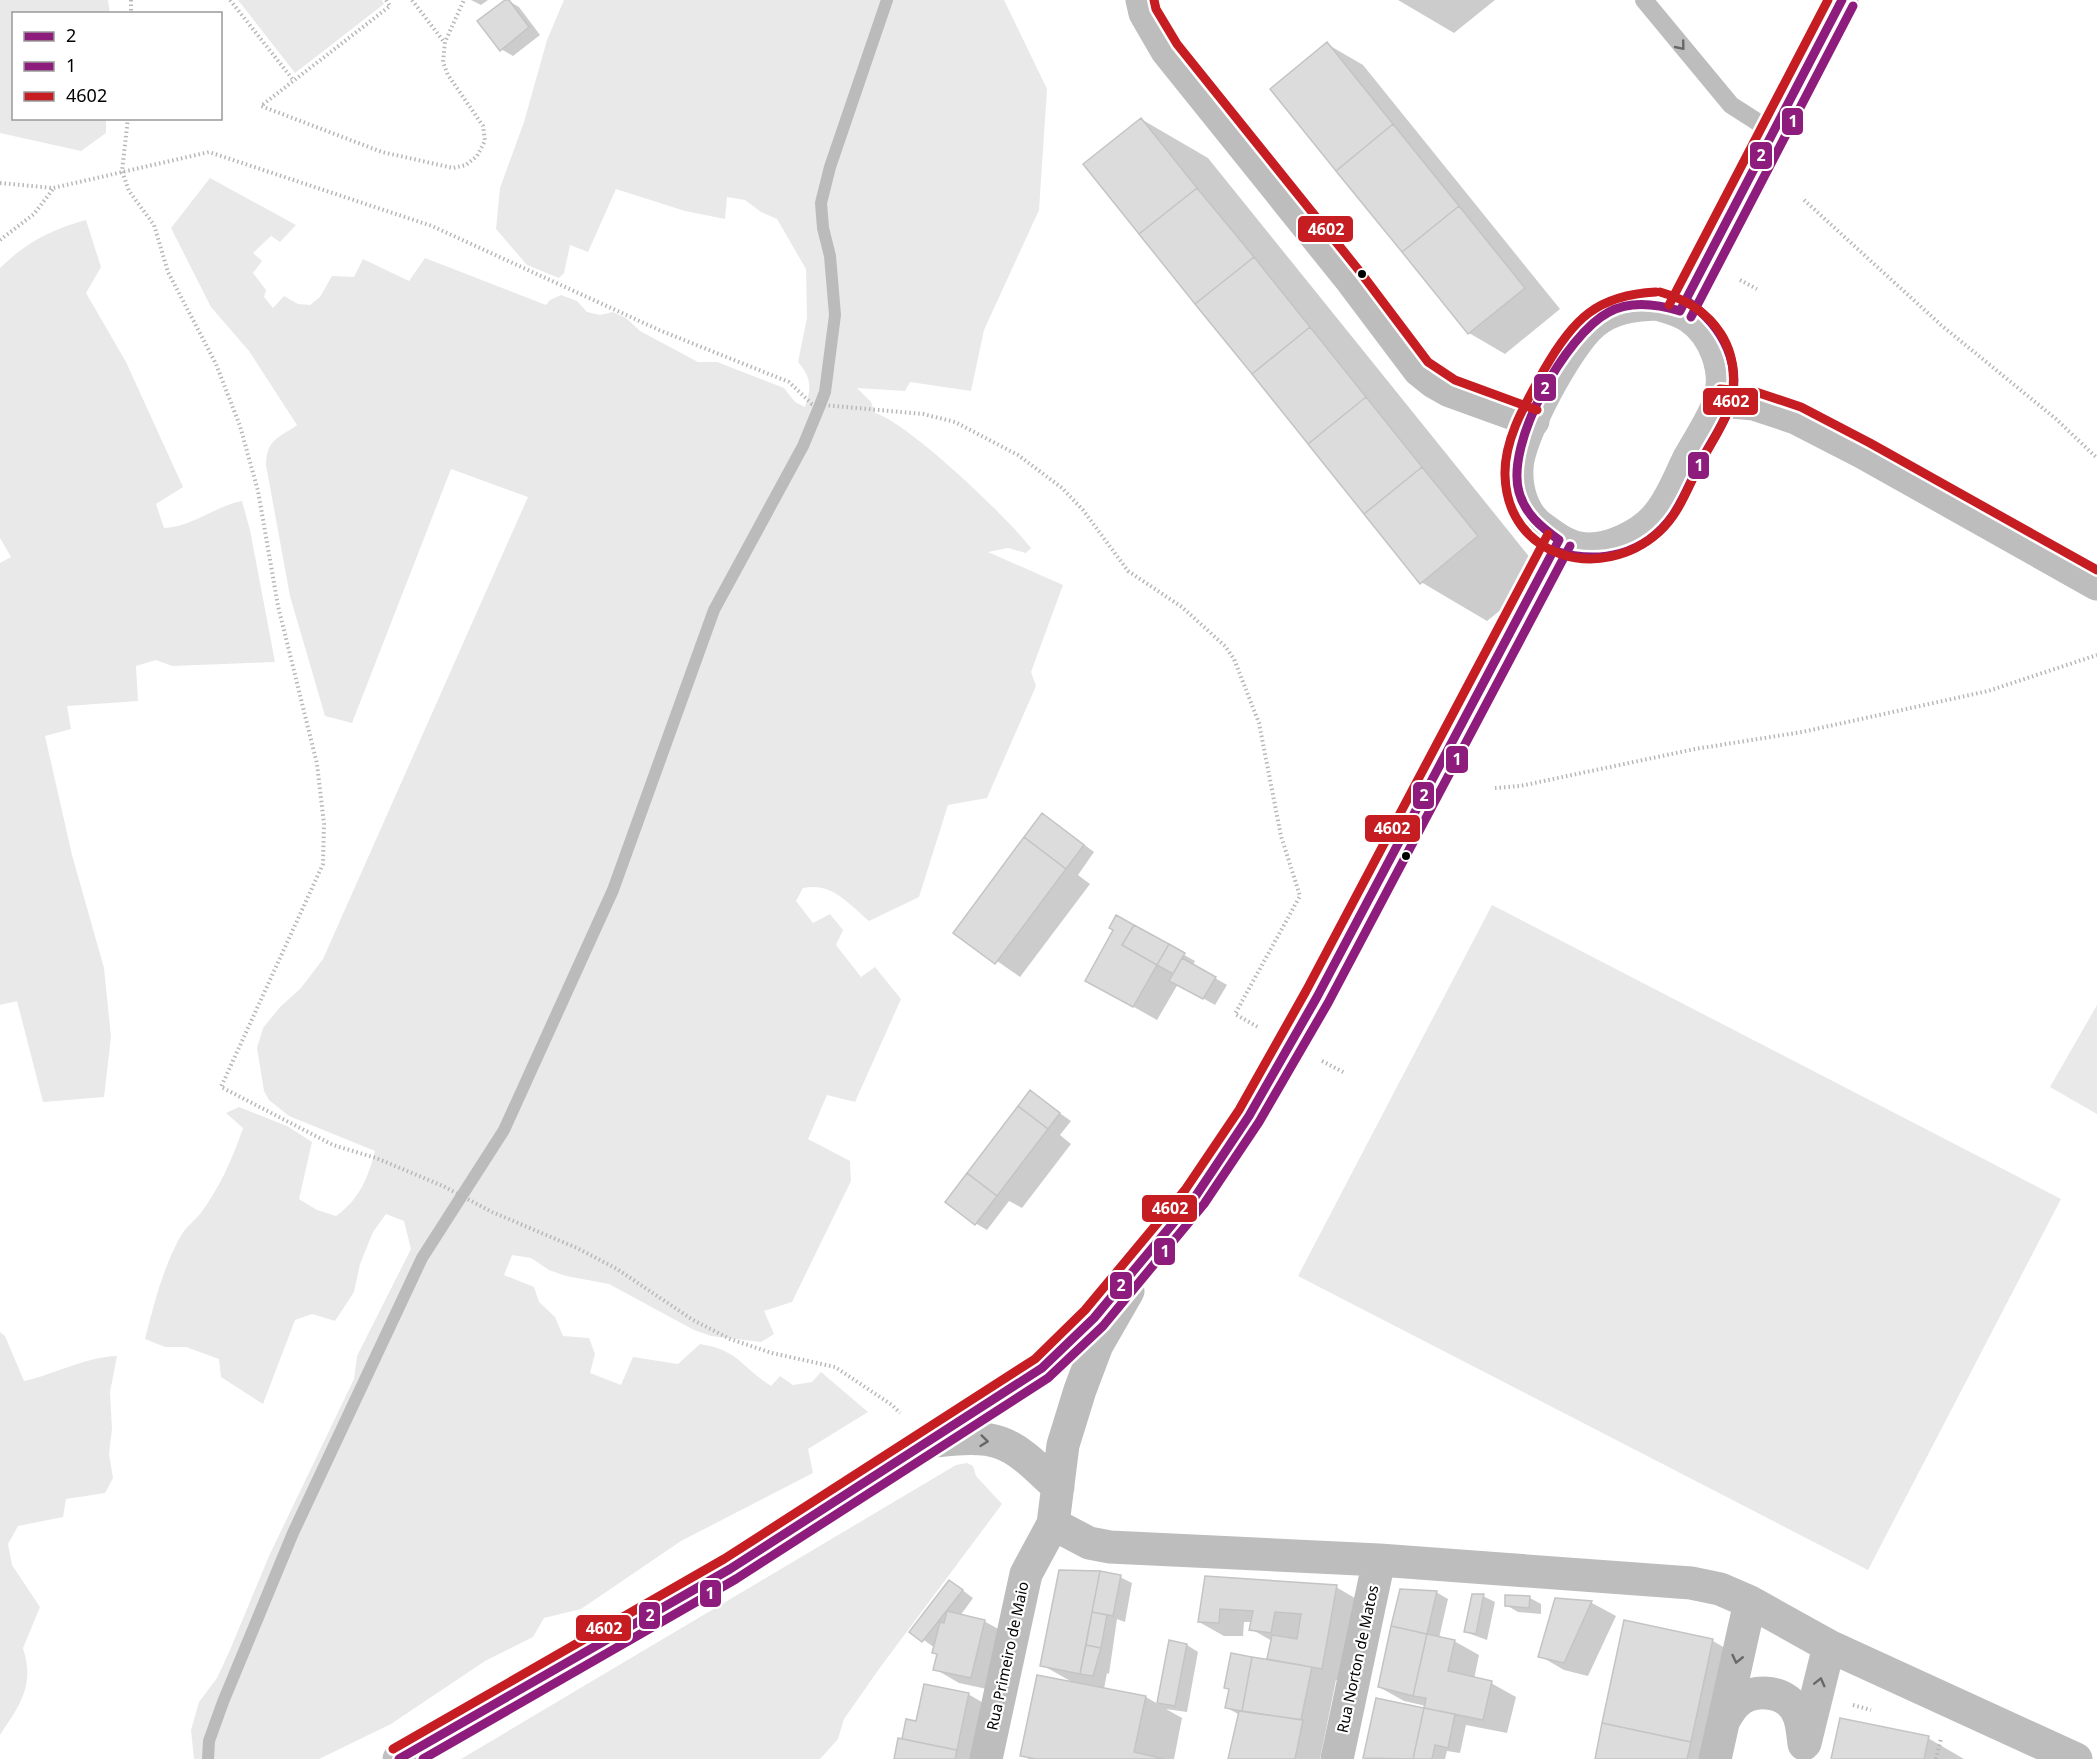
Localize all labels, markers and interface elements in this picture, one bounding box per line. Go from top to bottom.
legend [12,12,222,120]
text: 2 [66,23,76,47]
one-way arrow [1674,39,1685,50]
text: 1 [66,53,76,77]
text: 4602 [66,83,107,107]
line badge: 1 [1781,107,1804,136]
text: 1 [1788,110,1798,132]
line badge: 2 [1749,141,1773,170]
text: 2 [1756,144,1766,166]
line badge: 4602 [1297,215,1354,243]
text: 4602 [1308,218,1344,240]
unlabelled marker [1356,268,1368,280]
line badge: 2 [1533,373,1557,402]
text: 2 [1540,377,1550,399]
line badge: 4602 [1702,387,1759,416]
text: 4602 [1713,390,1749,412]
line badge: 1 [1687,451,1710,480]
text: 1 [1694,454,1704,476]
line badge: 1 [1445,745,1469,774]
text: 1 [1452,748,1462,770]
line badge: 2 [1412,781,1435,810]
text: 2 [1419,784,1429,806]
line badge: 4602 [1364,814,1421,843]
text: 4602 [1374,817,1410,839]
unlabelled marker [1400,850,1412,862]
line badge: 4602 [1141,1194,1198,1223]
text: 4602 [1152,1197,1188,1219]
line badge: 1 [1153,1237,1176,1266]
text: 1 [1160,1240,1170,1262]
line badge: 2 [1109,1271,1133,1300]
text: 2 [1116,1274,1126,1296]
one-way arrow [979,1434,989,1447]
line badge: 1 [699,1579,722,1608]
street label: Rua Primeiro de Maio [981,1579,1033,1732]
text: 1 [705,1582,715,1604]
street label: Rua Norton de Matos [1332,1583,1382,1734]
line badge: 2 [638,1601,661,1630]
text: 2 [645,1604,655,1626]
line badge: 4602 [575,1614,632,1642]
text: 4602 [586,1617,622,1639]
one-way arrow [1731,1654,1744,1664]
one-way arrow [1813,1677,1825,1688]

